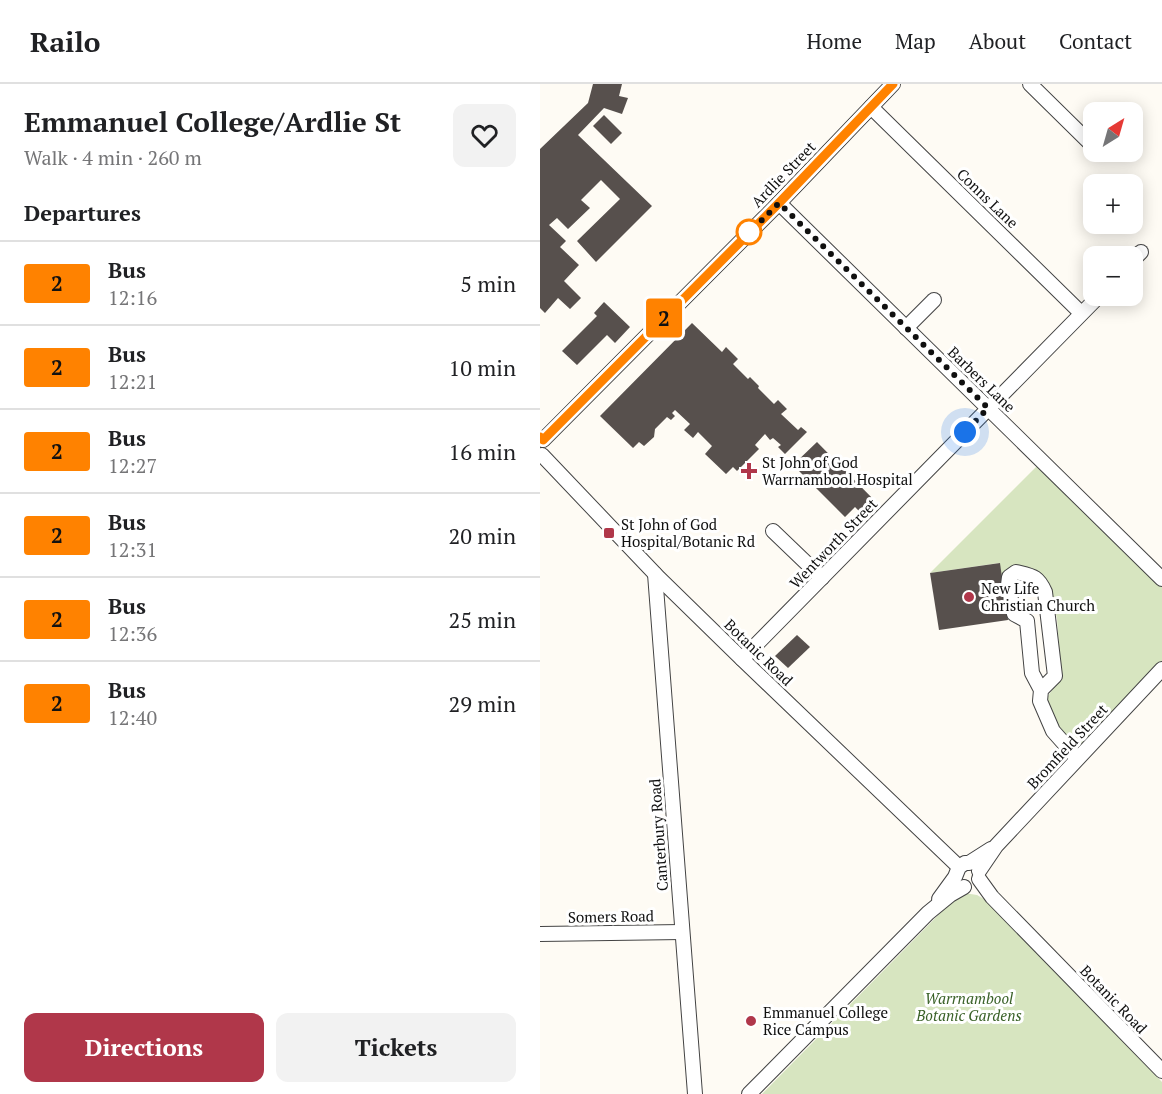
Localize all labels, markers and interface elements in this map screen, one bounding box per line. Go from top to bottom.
text: Railo [30,23,100,60]
text: Home [806,27,862,55]
text: Map [895,27,936,55]
text: About [969,27,1026,55]
text: Contact [1059,27,1132,55]
north arrow [1083,102,1143,162]
map controls [1083,102,1143,306]
text: Emmanuel College/Ardlie St [24,103,401,140]
button: heart [453,104,516,167]
street label: Ardlie Street [746,136,820,211]
text: Walk · 4 min · 260 m [24,144,202,171]
street label: Conns Lane [953,164,1023,232]
button: + [1083,174,1143,234]
text: Departures [24,198,141,227]
unlabelled marker [736,219,762,245]
button: − [1083,246,1143,306]
text: Bus [108,255,146,284]
text: 2 [51,269,63,297]
text: 5 min [460,269,516,298]
text: 12:16 [108,284,157,311]
line badge: 2 [644,298,684,338]
text: 2 [658,304,670,332]
text: Bus [108,339,146,368]
street label: Barbers Lane [944,342,1020,416]
text: 2 [51,353,63,381]
text: 10 min [449,353,516,382]
text: 12:21 [108,368,157,395]
your location [950,417,980,447]
text: Bus [108,423,146,452]
text: 2 [51,437,63,465]
text: 16 min [449,437,516,466]
text: 12:27 [108,452,157,479]
place label: St John of God Warrnambool Hospital [762,452,913,489]
marker: St John of God Warrnambool Hospital [740,462,758,480]
street label: Wentworth Street [785,493,881,592]
text: Bus [108,507,146,536]
place label: St John of God Hospital/Botanic Rd [621,514,755,551]
text: 2 [51,521,63,549]
text: 20 min [449,521,516,550]
marker: St John of God Hospital/Botanic Rd [602,526,616,540]
text: 12:31 [108,536,157,563]
place label: New Life Christian Church [981,578,1095,615]
marker: New Life Christian Church [962,590,976,604]
text: Bus [108,591,146,620]
text: 2 [51,605,63,633]
text: 25 min [449,605,516,634]
street label: Botanic Road [720,614,798,690]
text: 12:36 [108,620,157,647]
text: Bus [108,675,146,704]
text: 2 [51,689,63,717]
text: 29 min [449,689,516,718]
street label: Bromfield Street [1022,699,1112,793]
text: 12:40 [108,704,157,731]
street label: Canterbury Road [644,778,672,892]
street label: Somers Road [568,905,654,927]
street label: Botanic Road [1076,960,1152,1038]
park label: Warrnambool Botanic Gardens [915,988,1022,1025]
place label: Emmanuel College Rice Campus [763,1002,888,1039]
button: Directions [24,1013,264,1082]
button: Tickets [276,1013,516,1082]
marker: Emmanuel College Rice Campus [744,1014,758,1028]

